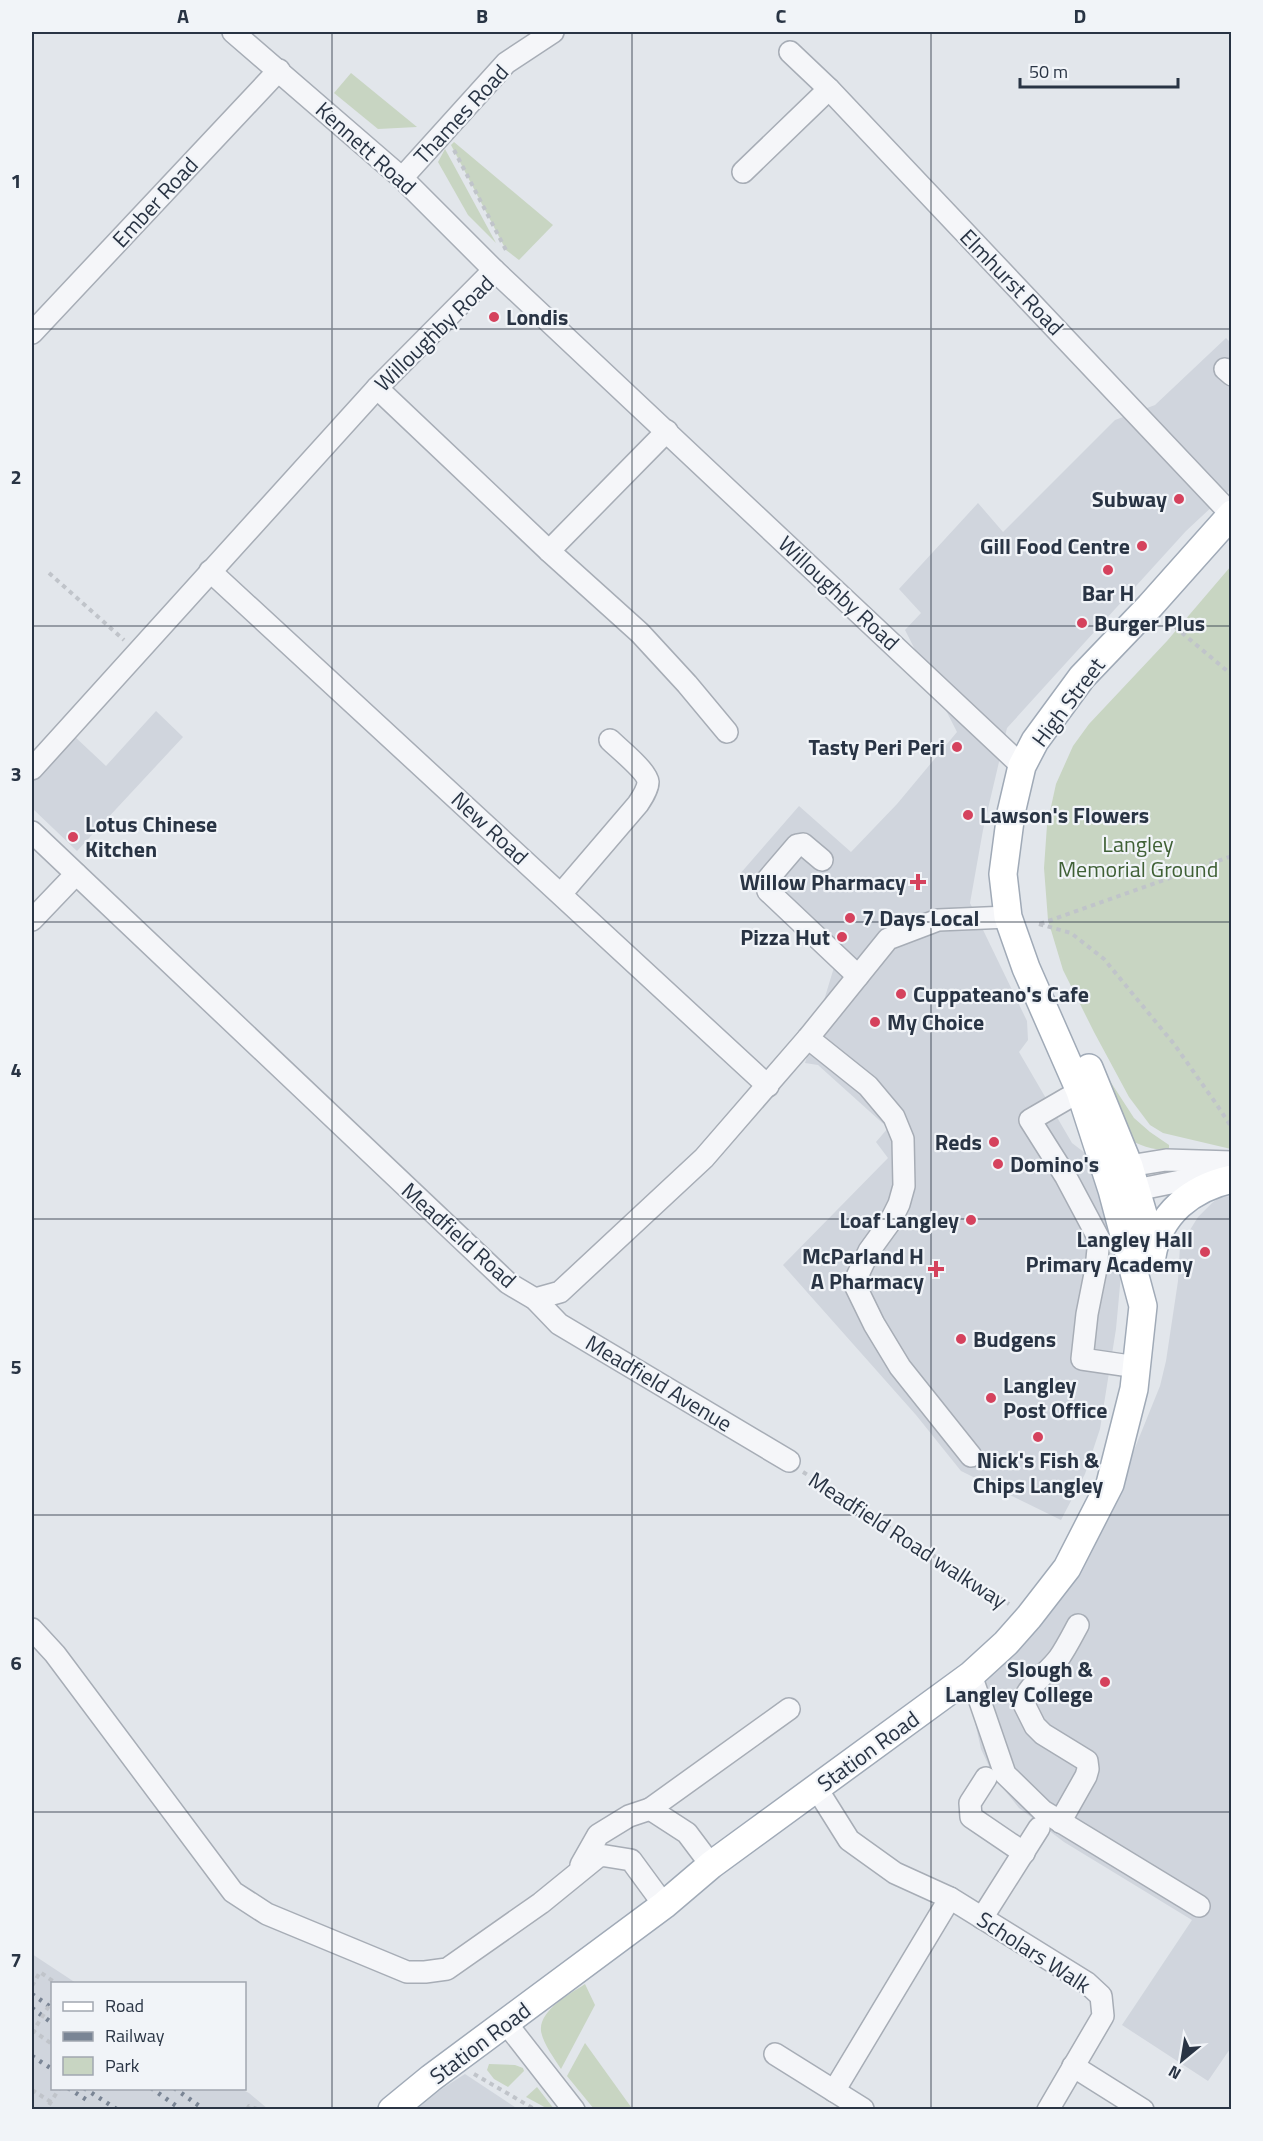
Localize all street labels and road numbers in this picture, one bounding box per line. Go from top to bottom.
street label: Thames Road [405,56,517,172]
street label: Kennett Road [308,93,424,203]
street label: Ember Road [104,149,206,255]
street label: Elmhurst Road [952,221,1072,343]
street label: Willoughby Road [366,267,502,399]
street label: Willoughby Road [771,528,907,658]
street label: High Street [1023,650,1113,754]
street label: New Road [444,783,536,873]
street label: Meadfield Road [394,1174,524,1296]
street label: Meadfield Avenue [579,1326,739,1440]
street label: Meadfield Road walkway [802,1463,1014,1617]
street label: Station Road [810,1702,926,1800]
street label: Scholars Walk [970,1902,1098,2002]
street label: Station Road [422,1994,538,2092]

